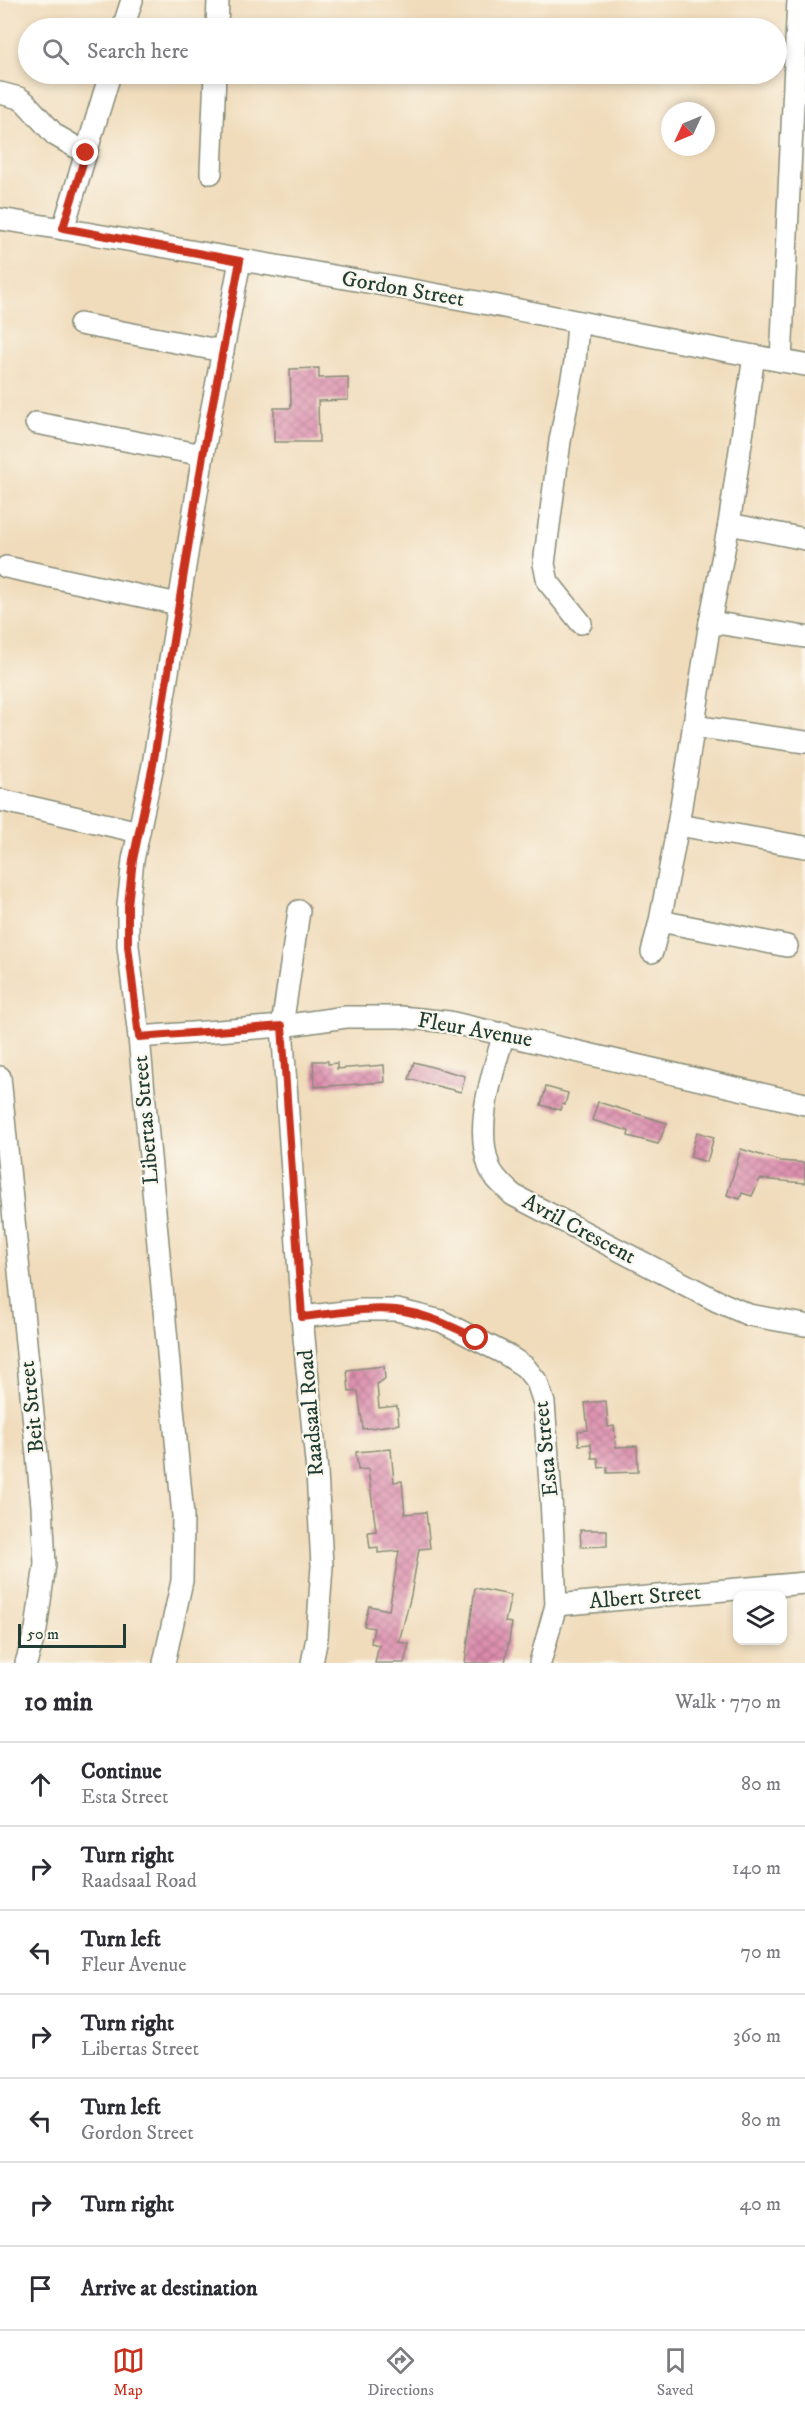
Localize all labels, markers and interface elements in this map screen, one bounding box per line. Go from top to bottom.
search box [18,18,787,84]
icon: search [39,35,72,68]
text: Search here [87,38,189,65]
north arrow [661,102,715,156]
route end [72,139,98,165]
street label: Gordon Street [340,265,466,313]
street label: Fleur Avenue [415,1007,535,1053]
street label: Libertas Street [127,1054,165,1186]
street label: Avril Crescent [518,1188,640,1270]
route start [462,1324,488,1350]
street label: Raadsaal Road [292,1348,330,1478]
street label: Beit Street [14,1360,50,1454]
street label: Esta Street [528,1400,564,1498]
street label: Albert Street [588,1579,702,1615]
map controls [733,1591,787,1645]
button: layers [733,1591,787,1645]
scale bar [18,1621,126,1648]
text: 50 m [27,1624,59,1644]
text: 10 min [24,1686,93,1719]
text: Walk · 770 m [675,1690,781,1715]
text: Continue [81,1758,162,1785]
icon: ahead [24,1768,57,1801]
text: 80 m [741,1772,781,1797]
text: Esta Street [81,1785,168,1810]
text: Turn right [81,1842,174,1869]
icon: right [24,1852,57,1885]
text: 140 m [732,1856,781,1881]
text: Raadsaal Road [81,1869,197,1894]
text: Turn left [81,1926,161,1953]
icon: left [24,1936,57,1969]
text: 70 m [740,1940,781,1965]
text: Fleur Avenue [81,1953,187,1978]
text: Turn right [81,2010,174,2037]
icon: right [24,2020,57,2053]
text: 360 m [733,2024,781,2049]
text: Libertas Street [81,2037,199,2062]
text: Turn left [81,2094,161,2121]
icon: left [24,2104,57,2137]
text: 80 m [741,2108,781,2133]
text: Gordon Street [81,2121,194,2146]
icon: right [24,2188,57,2221]
text: Turn right [81,2191,174,2218]
text: 40 m [739,2192,781,2217]
icon: arrive [24,2272,57,2305]
text: Arrive at destination [81,2275,258,2302]
tab: Map [112,2344,145,2400]
tab: Directions [368,2344,434,2400]
tab: Saved [657,2344,694,2400]

